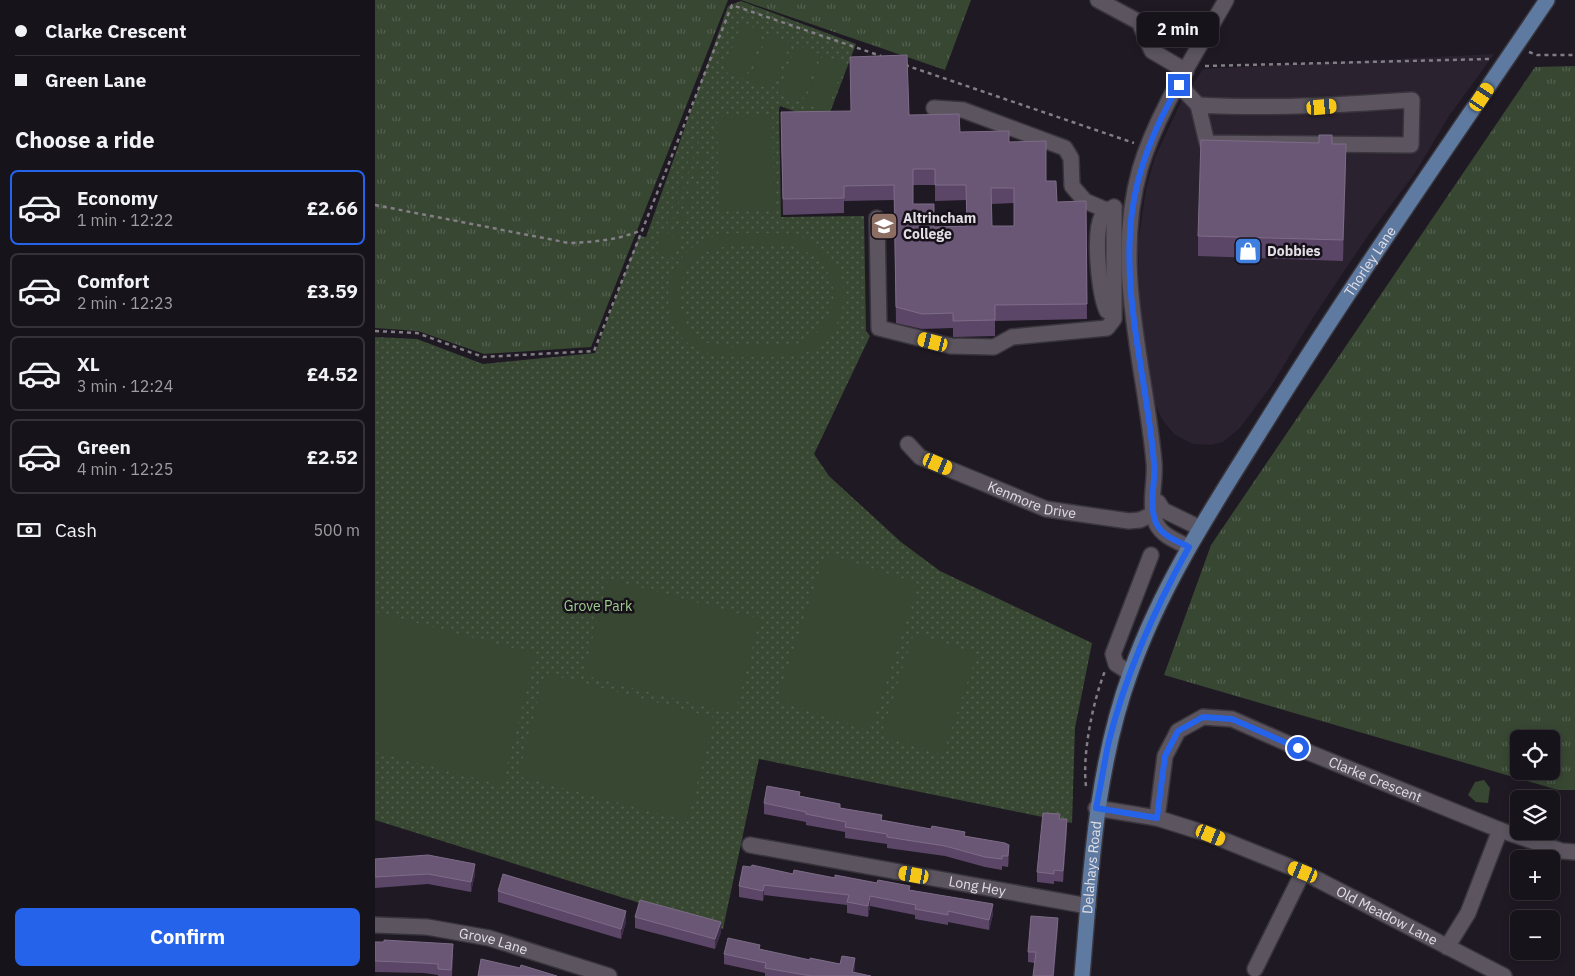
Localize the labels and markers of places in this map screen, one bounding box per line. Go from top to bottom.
place label: Altrincham College [903,209,976,243]
school or university icon: Altrincham College [869,211,899,241]
shop icon: Dobbies [1233,236,1263,266]
place label: Dobbies [1267,242,1321,260]

